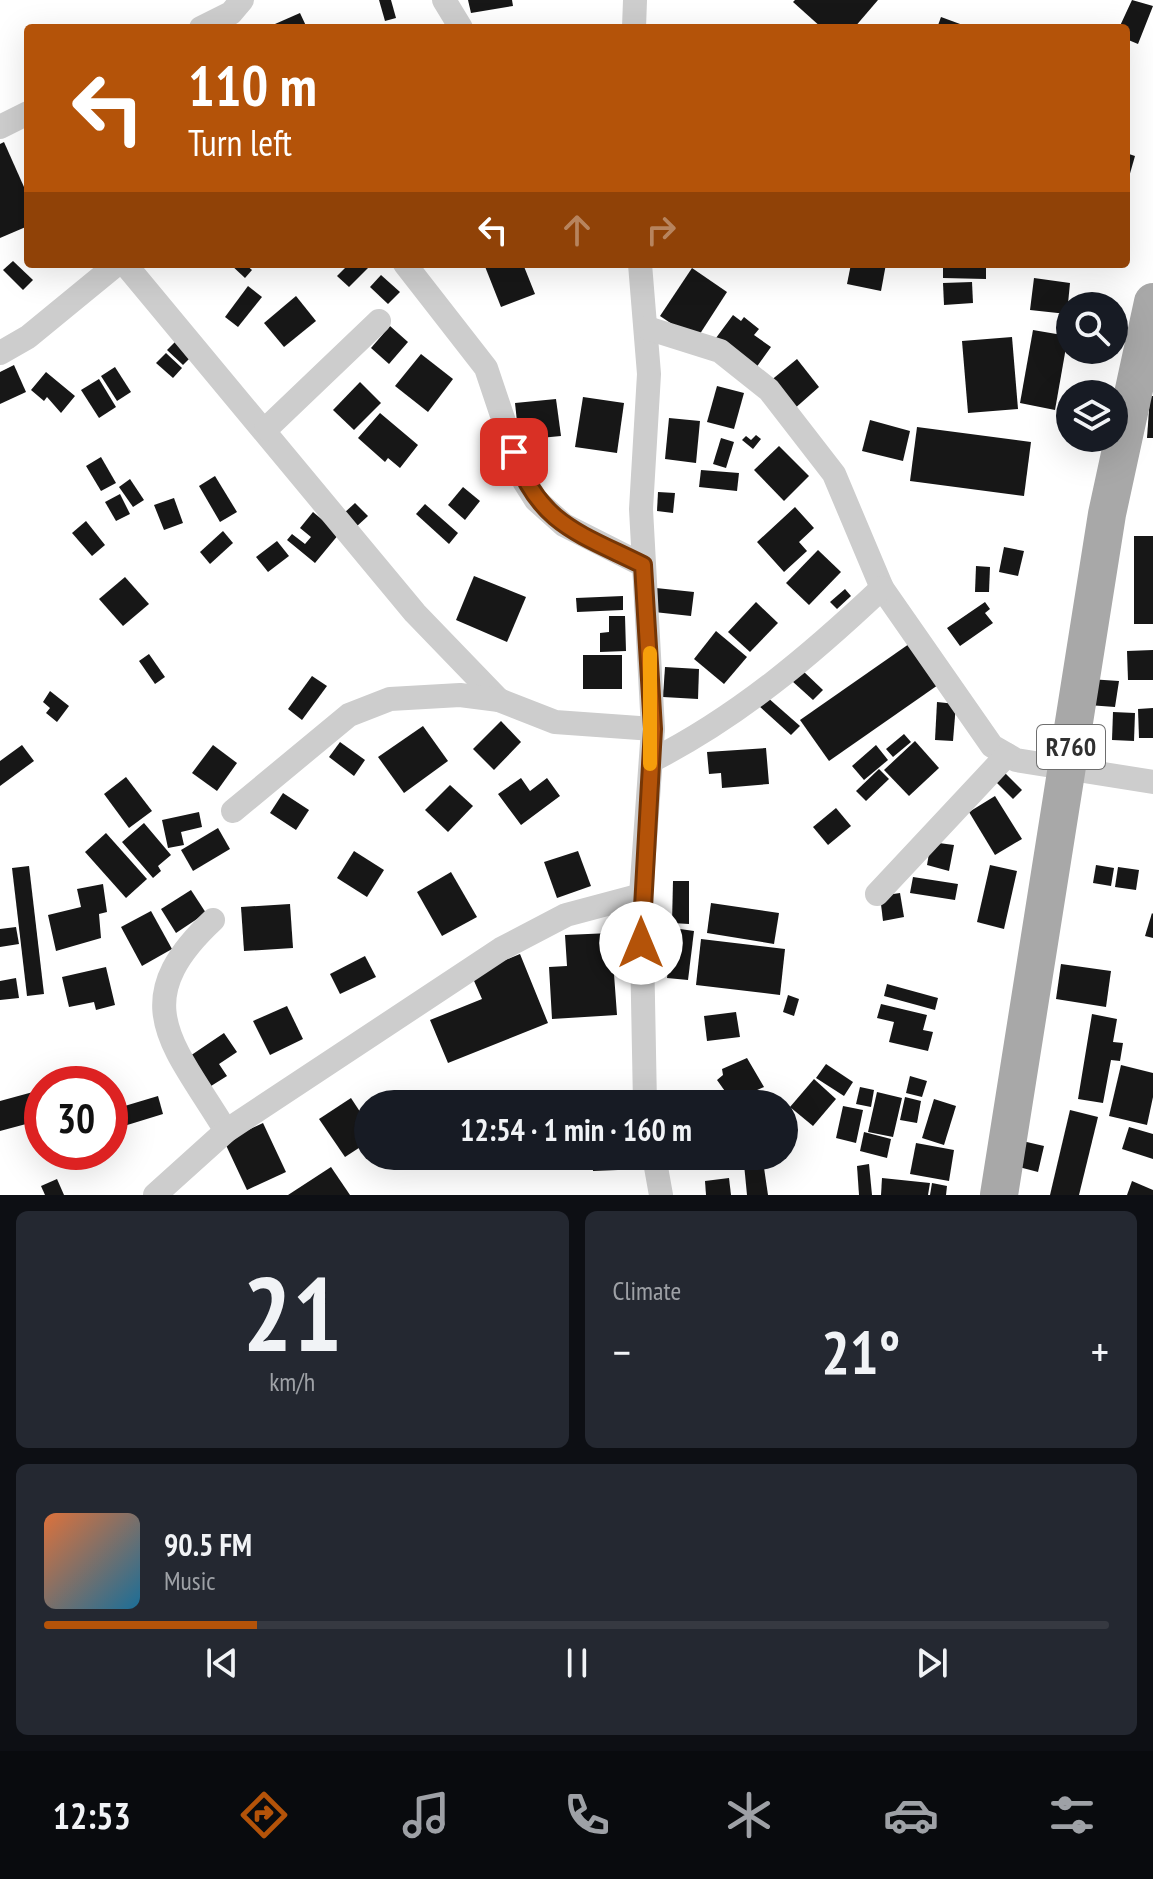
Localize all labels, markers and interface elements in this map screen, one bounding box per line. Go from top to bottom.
text: 110 m [188,49,317,121]
icon: left [56,56,160,160]
text: Turn left [188,119,292,166]
icon: left [471,208,515,252]
icon: ahead [555,208,599,252]
icon: right [639,208,683,252]
map controls [1056,292,1128,452]
button: search [1056,292,1128,364]
button: layers [1056,380,1128,452]
pin [480,418,548,486]
icon: arrive [492,430,536,474]
road number: R760 [1037,725,1105,769]
position arrow [599,901,683,985]
speed limit sign: 30 [24,1066,128,1170]
text: 12:54 · 1 min · 160 m [460,1110,692,1149]
text: 21 [243,1245,342,1380]
text: Climate [613,1274,681,1307]
text: 21° [821,1313,900,1391]
text: − [613,1323,631,1380]
text: + [1091,1323,1109,1380]
text: km/h [269,1365,315,1398]
text: 90.5 FM [164,1525,252,1564]
text: Music [164,1564,216,1597]
icon: previous [200,1641,244,1685]
icon: pause [555,1641,599,1685]
icon: next [910,1641,954,1685]
icon: directions [236,1787,292,1843]
icon: music [398,1787,454,1843]
icon: phone [559,1787,615,1843]
icon: climate [721,1787,777,1843]
icon: car [883,1787,939,1843]
icon: filters [1044,1787,1100,1843]
text: 12:53 [53,1792,131,1839]

